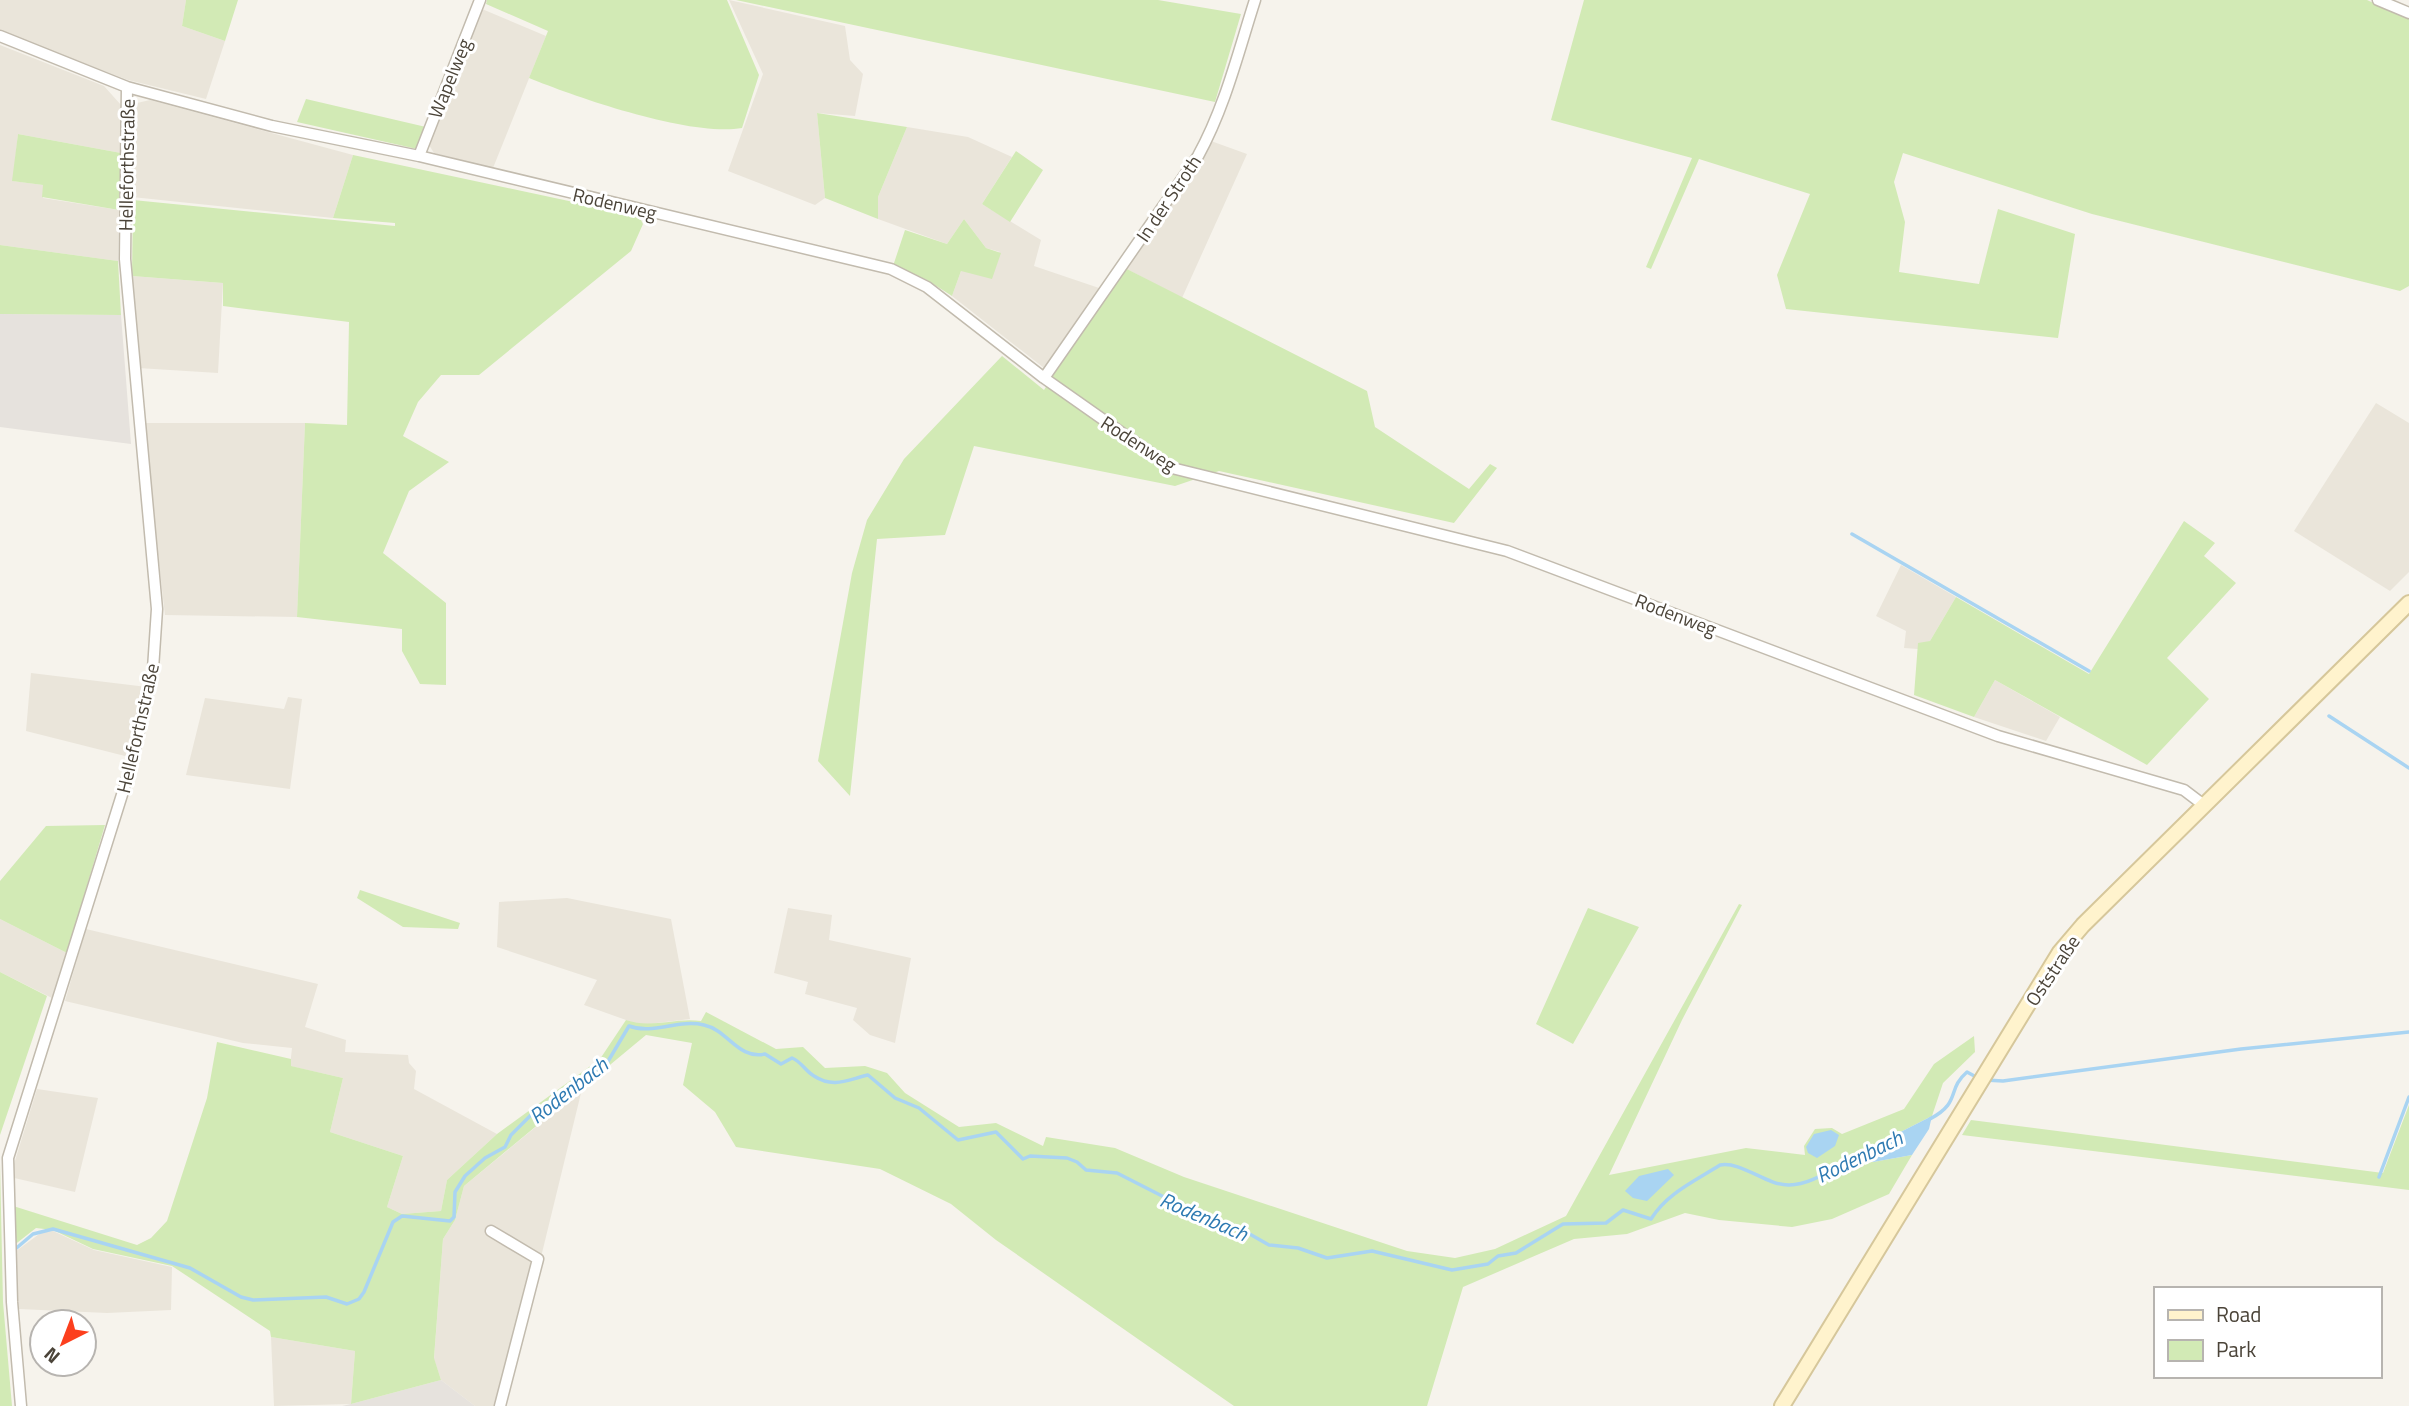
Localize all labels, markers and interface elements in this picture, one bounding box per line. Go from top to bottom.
street label: Wapelweg [420,33,478,122]
street label: Helleforthstraße [110,99,142,231]
street label: In der Stroth [1128,149,1208,247]
street label: Rodenweg [570,179,660,227]
street label: Rodenweg [1095,408,1183,478]
street label: Rodenweg [1631,585,1721,643]
street label: Helleforthstraße [108,660,166,796]
street label: Oststraße [2018,929,2086,1011]
water label: Rodenbach [522,1049,615,1131]
water label: Rodenbach [1810,1121,1908,1191]
water label: Rodenbach [1155,1183,1253,1249]
legend [2154,1287,2381,1378]
text: Road [2216,1298,2261,1330]
north arrow [28,1308,98,1378]
text: Park [2216,1333,2256,1365]
text: N [37,1341,66,1371]

